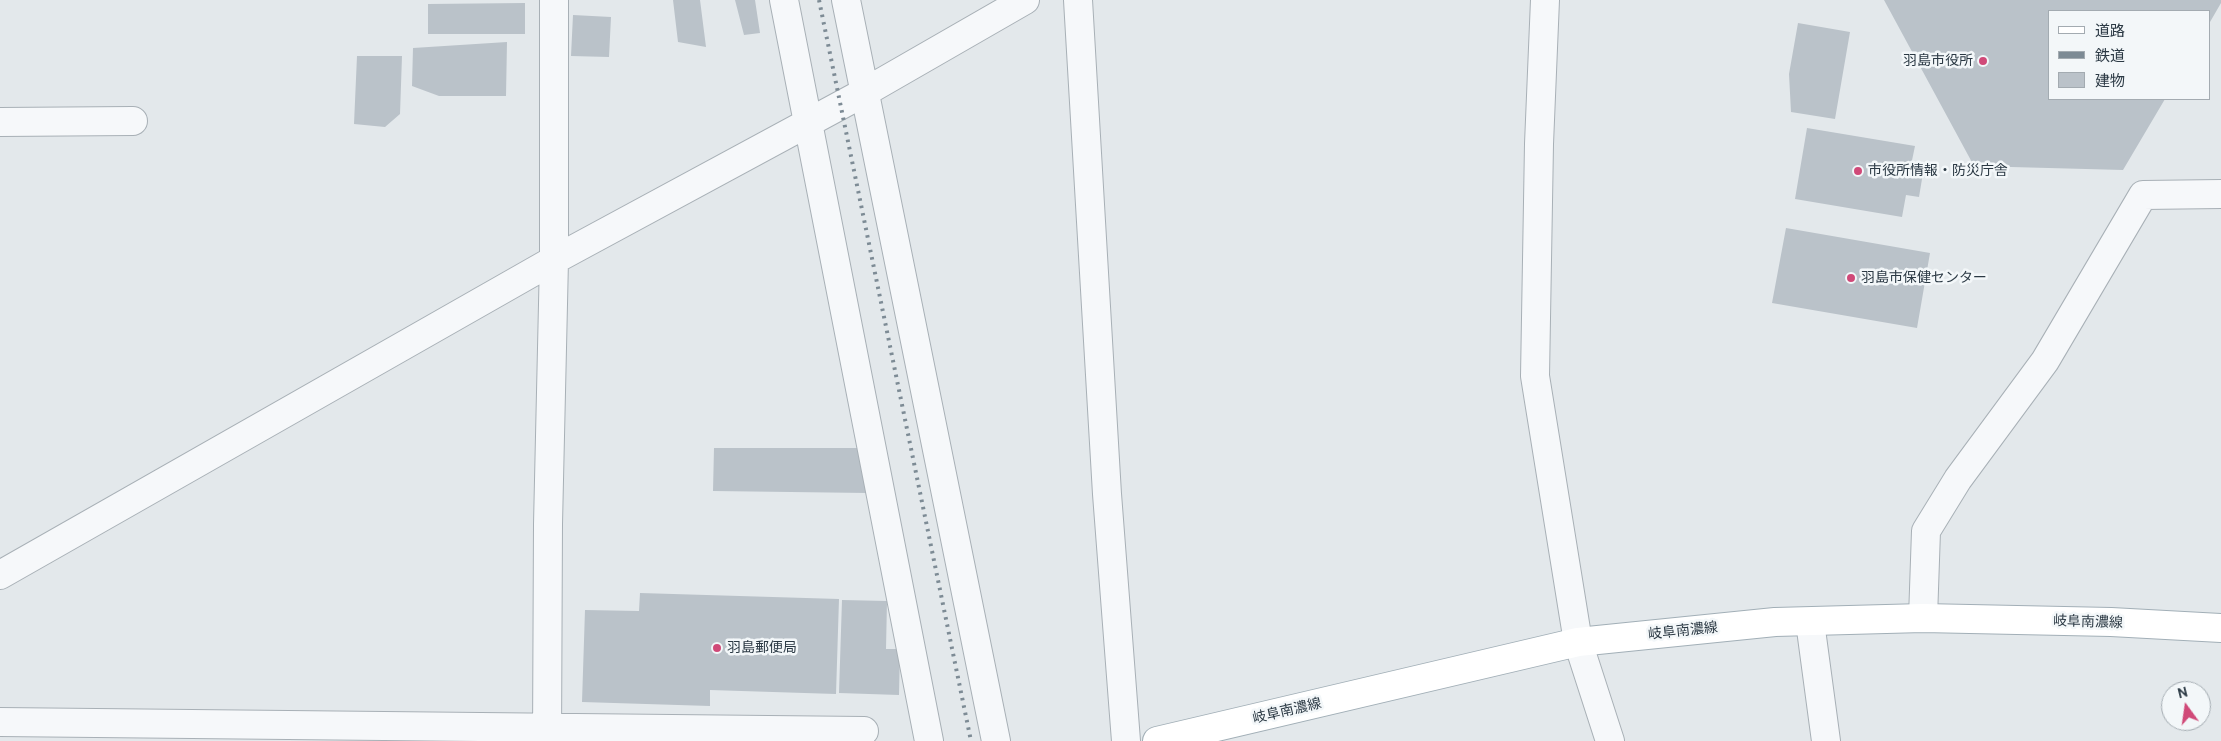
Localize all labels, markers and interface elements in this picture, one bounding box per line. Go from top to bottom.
legend [2048,10,2211,100]
text: 道路 [2095,22,2125,40]
text: 鉄道 [2095,47,2125,65]
place label: 羽島市役所 [1903,53,1973,69]
marker: 羽島市役所 [1977,55,1989,67]
text: 建物 [2095,72,2125,90]
place label: 市役所情報・防災庁舎 [1868,163,2008,179]
marker: 市役所情報・防災庁舎 [1852,165,1864,177]
place label: 羽島市保健センター [1861,270,1987,286]
marker: 羽島市保健センター [1845,272,1857,284]
street label: 岐阜南濃線 [2053,612,2123,632]
street label: 岐阜南濃線 [1647,619,1719,643]
place label: 羽島郵便局 [727,640,797,656]
marker: 羽島郵便局 [711,642,723,654]
north arrow [2161,681,2211,731]
text: N [2176,682,2190,702]
street label: 岐阜南濃線 [1251,695,1323,727]

